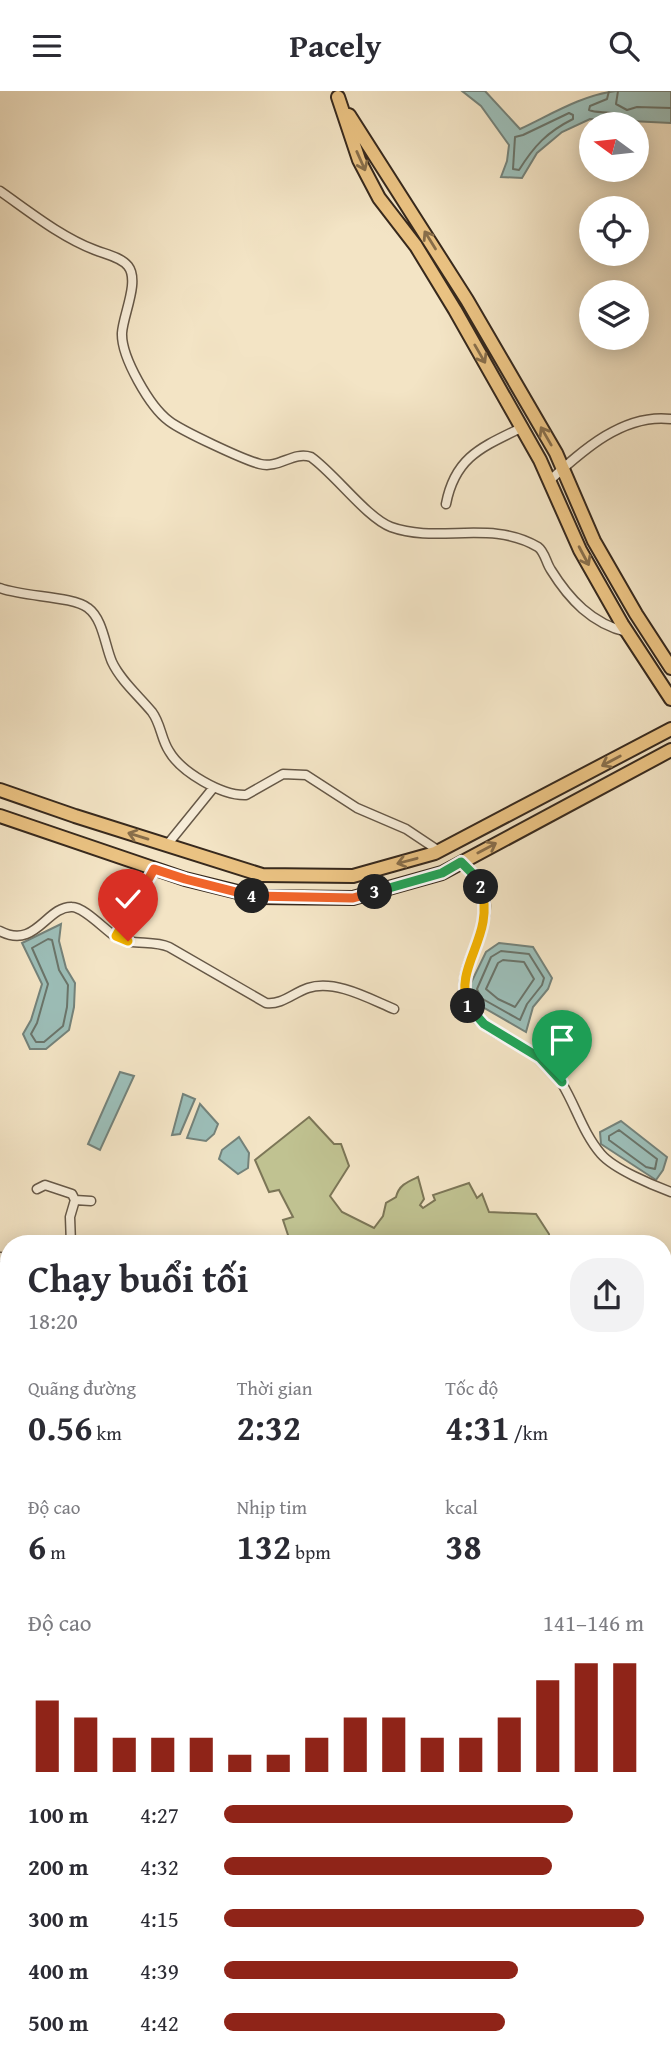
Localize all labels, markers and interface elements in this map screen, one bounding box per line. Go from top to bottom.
text: Pacely [290,22,381,69]
icon: menu [28,27,66,65]
icon: search [605,27,643,65]
north arrow [579,112,649,182]
map controls [579,112,649,350]
one-way arrow [355,150,368,171]
button: locate [579,196,649,266]
one-way arrow [423,230,437,250]
button: layers [579,280,649,350]
one-way arrow [473,344,487,364]
one-way arrow [538,426,552,446]
one-way arrow [578,545,591,566]
one-way arrow [601,754,621,768]
one-way arrow [128,829,150,842]
one-way arrow [476,841,497,855]
one-way arrow [396,855,419,868]
pin [98,869,158,941]
pin: 2 [463,869,498,905]
text: 2 [476,872,485,900]
pin: 3 [358,875,392,909]
text: 3 [370,877,379,905]
pin: 4 [234,879,270,913]
icon: check [109,880,147,918]
text: 4 [247,881,256,909]
pin: 1 [450,989,486,1023]
text: 1 [463,991,472,1019]
pin [532,1010,592,1082]
icon: arrive [543,1021,581,1059]
text: Chạy buổi tối [28,1250,249,1306]
button: share [570,1258,644,1332]
text: 18:20 [28,1304,78,1337]
text: Quãng đường [28,1374,136,1402]
text: Thời gian [237,1374,312,1402]
text: Tốc độ [445,1374,498,1402]
text: 0.56 [28,1402,92,1453]
text: 2:32 [237,1402,301,1453]
text: 4:31 [445,1402,510,1453]
text: km [92,1419,122,1447]
text: /km [510,1419,548,1447]
text: Độ cao [28,1493,81,1521]
text: Nhịp tim [237,1493,307,1521]
text: kcal [445,1493,478,1521]
text: 6 [28,1521,46,1572]
text: 132 [237,1521,291,1572]
text: 38 [445,1521,482,1572]
text: m [46,1538,66,1566]
text: bpm [291,1538,331,1566]
text: Độ cao [28,1606,92,1639]
text: 141–146 m [543,1606,644,1639]
text: 100 m [28,1798,89,1831]
text: 4:27 [140,1798,179,1831]
text: 200 m [28,1850,89,1883]
text: 4:32 [140,1850,179,1883]
text: 300 m [28,1902,89,1935]
text: 4:15 [140,1902,179,1935]
text: 400 m [28,1954,89,1987]
text: 4:39 [140,1954,179,1987]
text: 500 m [28,2006,89,2039]
text: 4:42 [140,2006,179,2039]

